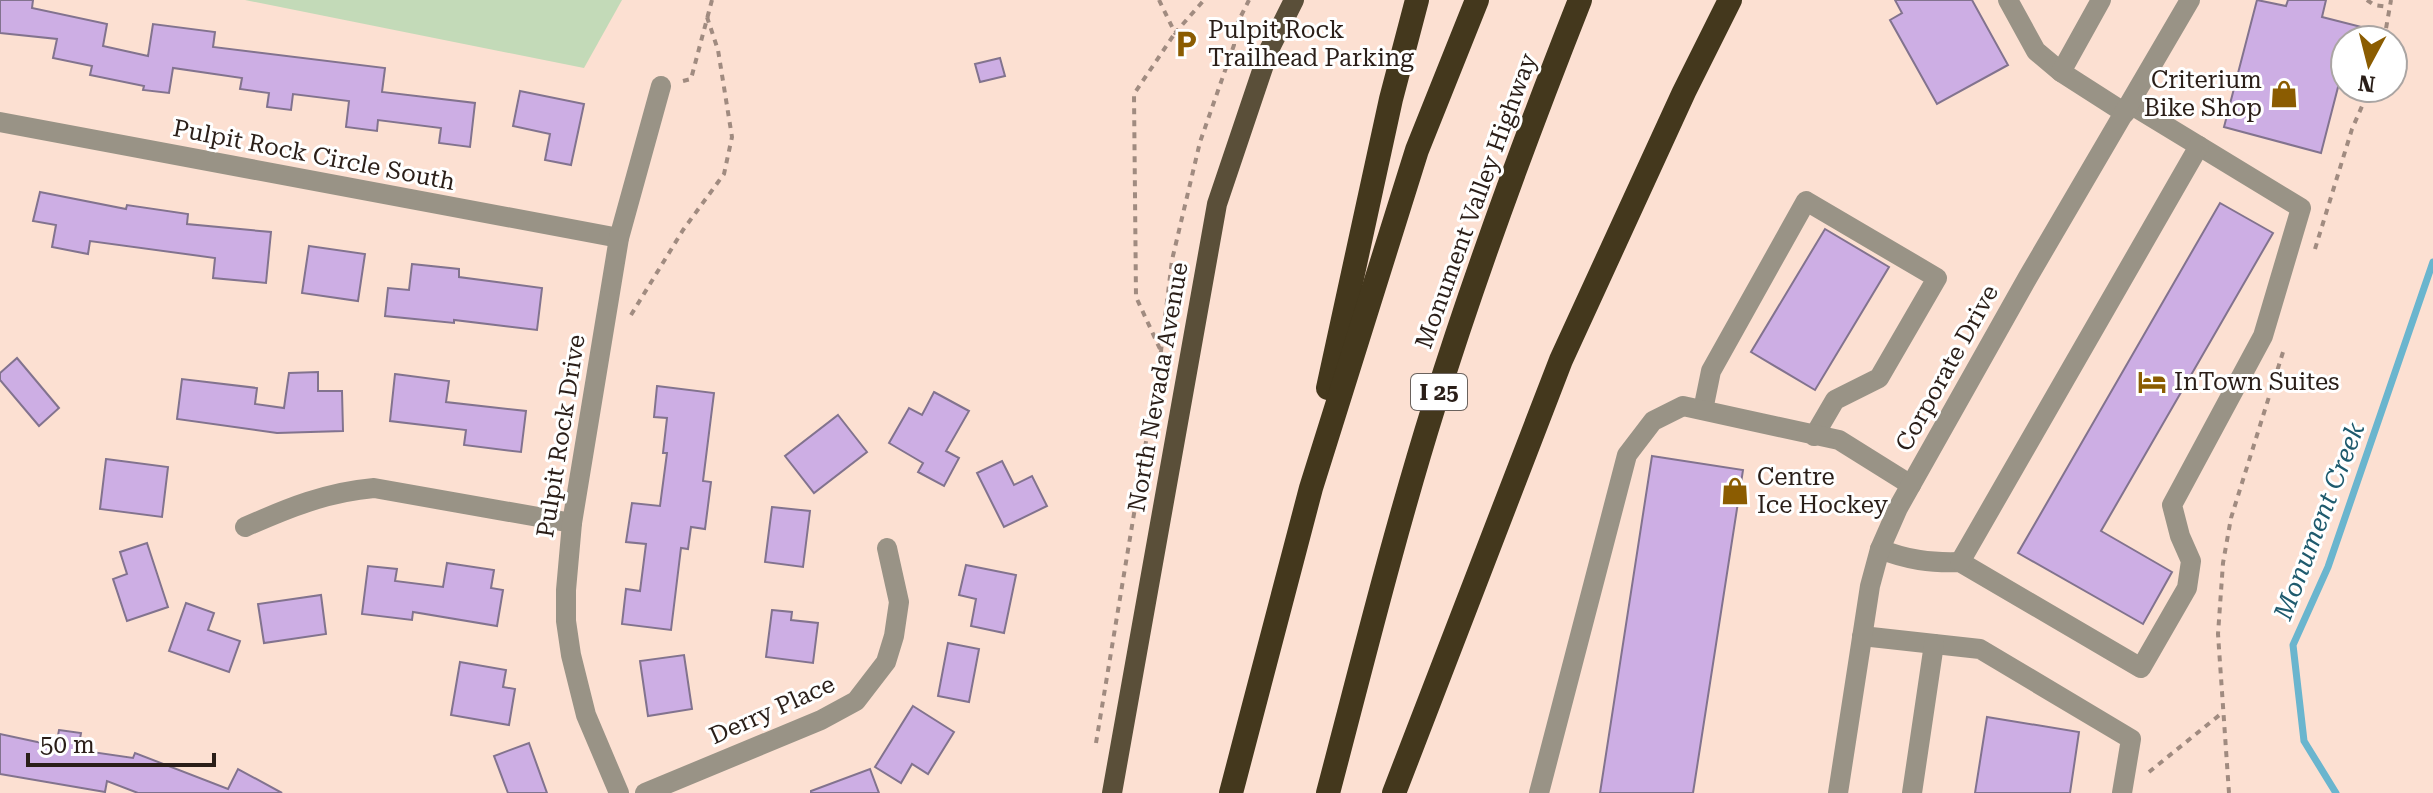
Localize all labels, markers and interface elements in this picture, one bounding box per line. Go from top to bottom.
place label: Pulpit Rock Trailhead Parking [1208,16,1414,72]
north arrow [2329,24,2409,104]
parking icon: Pulpit Rock Trailhead Parking [1171,29,1201,59]
street label: Monument Valley Highway [1409,49,1543,352]
place label: Criterium Bike Shop [2144,66,2262,122]
text: N [2357,70,2377,97]
shop icon: Criterium Bike Shop [2269,79,2299,109]
street label: Pulpit Rock Circle South [171,114,457,196]
street label: North Nevada Avenue [1122,260,1194,514]
street label: Corporate Drive [1890,280,2004,456]
street label: Pulpit Rock Drive [531,333,591,539]
hotel icon: InTown Suites [2137,367,2167,397]
place label: InTown Suites [2174,368,2340,396]
road number: I 25 [1411,374,1467,410]
water label: Monument Creek [2267,417,2371,625]
place label: Centre Ice Hockey [1757,463,1889,519]
shop icon: Centre Ice Hockey [1720,476,1750,506]
street label: Derry Place [705,670,839,750]
scale bar [28,717,214,767]
text: 50 m [40,731,95,759]

